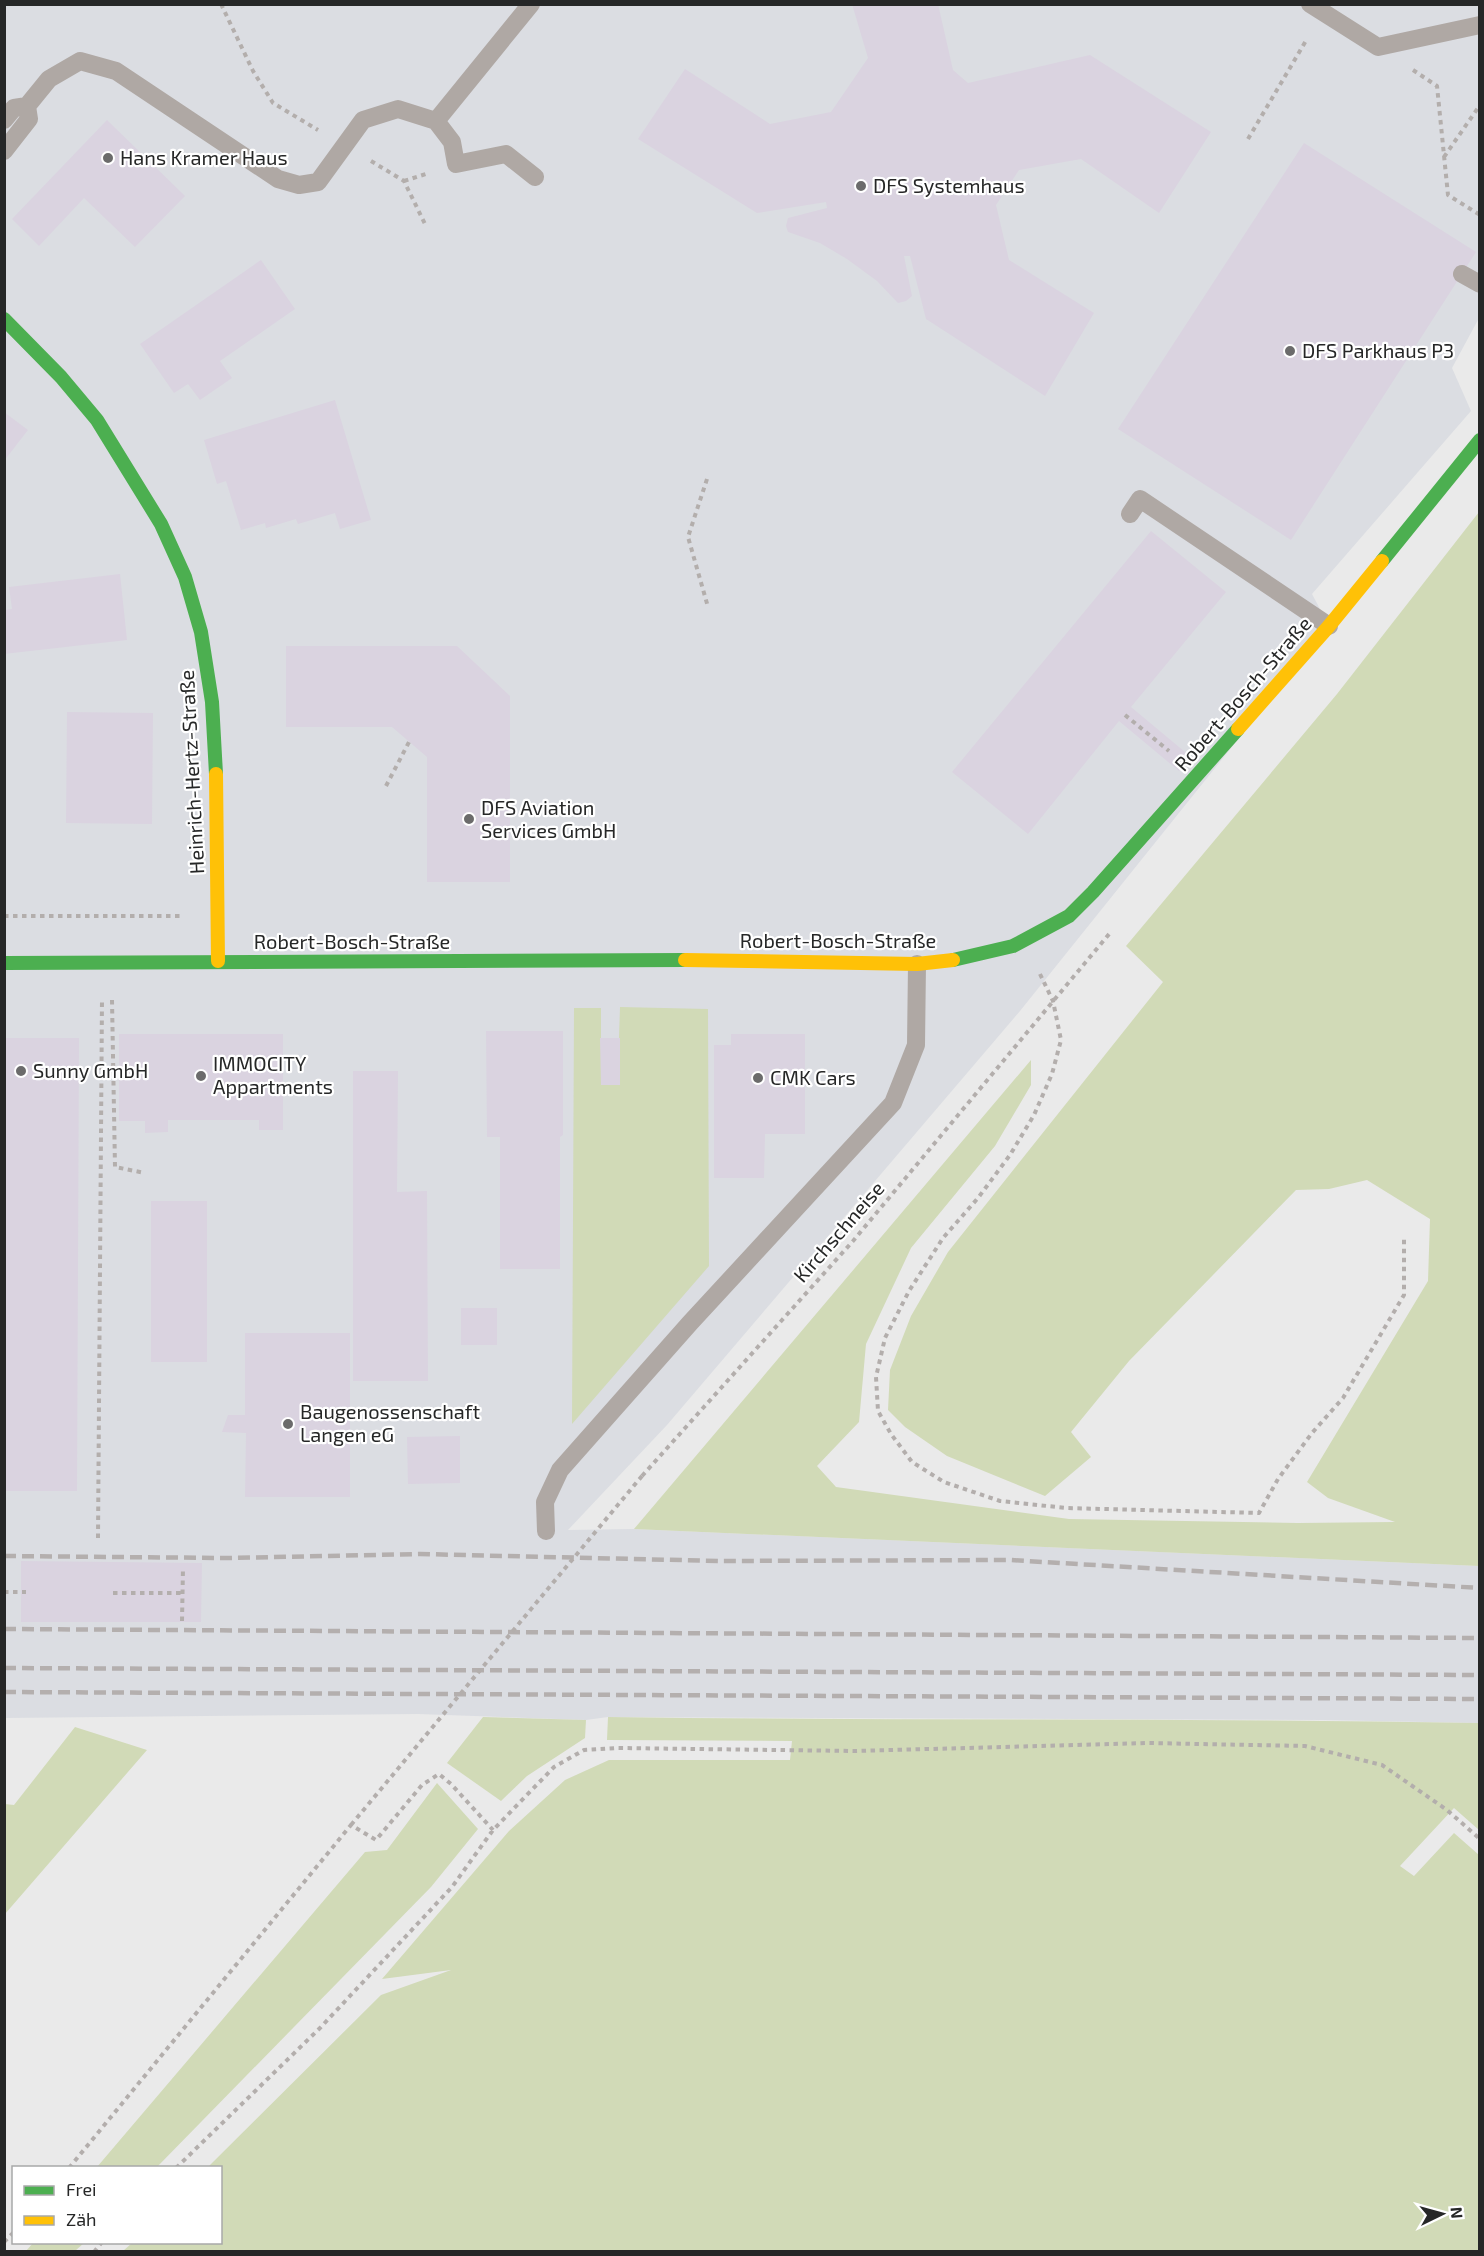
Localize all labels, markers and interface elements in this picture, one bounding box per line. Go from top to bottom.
place label: Hans Kramer Haus [120,145,288,169]
marker: Hans Kramer Haus [101,151,115,165]
place label: DFS Systemhaus [873,173,1025,197]
marker: DFS Systemhaus [854,179,868,193]
place label: DFS Parkhaus P3 [1302,338,1454,362]
marker: DFS Parkhaus P3 [1283,344,1297,358]
street label: Robert-Bosch-Straße [1169,611,1316,775]
street label: Heinrich-Hertz-Straße [174,669,208,875]
place label: DFS Aviation Services GmbH [481,795,616,842]
marker: DFS Aviation Services GmbH [462,812,476,826]
street label: Robert-Bosch-Straße [740,928,936,952]
street label: Robert-Bosch-Straße [254,929,450,953]
place label: IMMOCITY Appartments [213,1051,333,1098]
place label: Sunny GmbH [33,1058,148,1082]
marker: Sunny GmbH [14,1064,28,1078]
place label: CMK Cars [770,1065,856,1089]
marker: IMMOCITY Appartments [194,1069,208,1083]
marker: CMK Cars [751,1071,765,1085]
street label: Kirchschneise [788,1176,889,1287]
place label: Baugenossenschaft Langen eG [300,1399,480,1446]
marker: Baugenossenschaft Langen eG [281,1417,295,1431]
legend [12,2166,222,2244]
text: Frei [66,2178,97,2200]
north arrow [1412,2184,1472,2244]
text: N [1447,2206,1467,2219]
text: Zäh [66,2208,97,2230]

